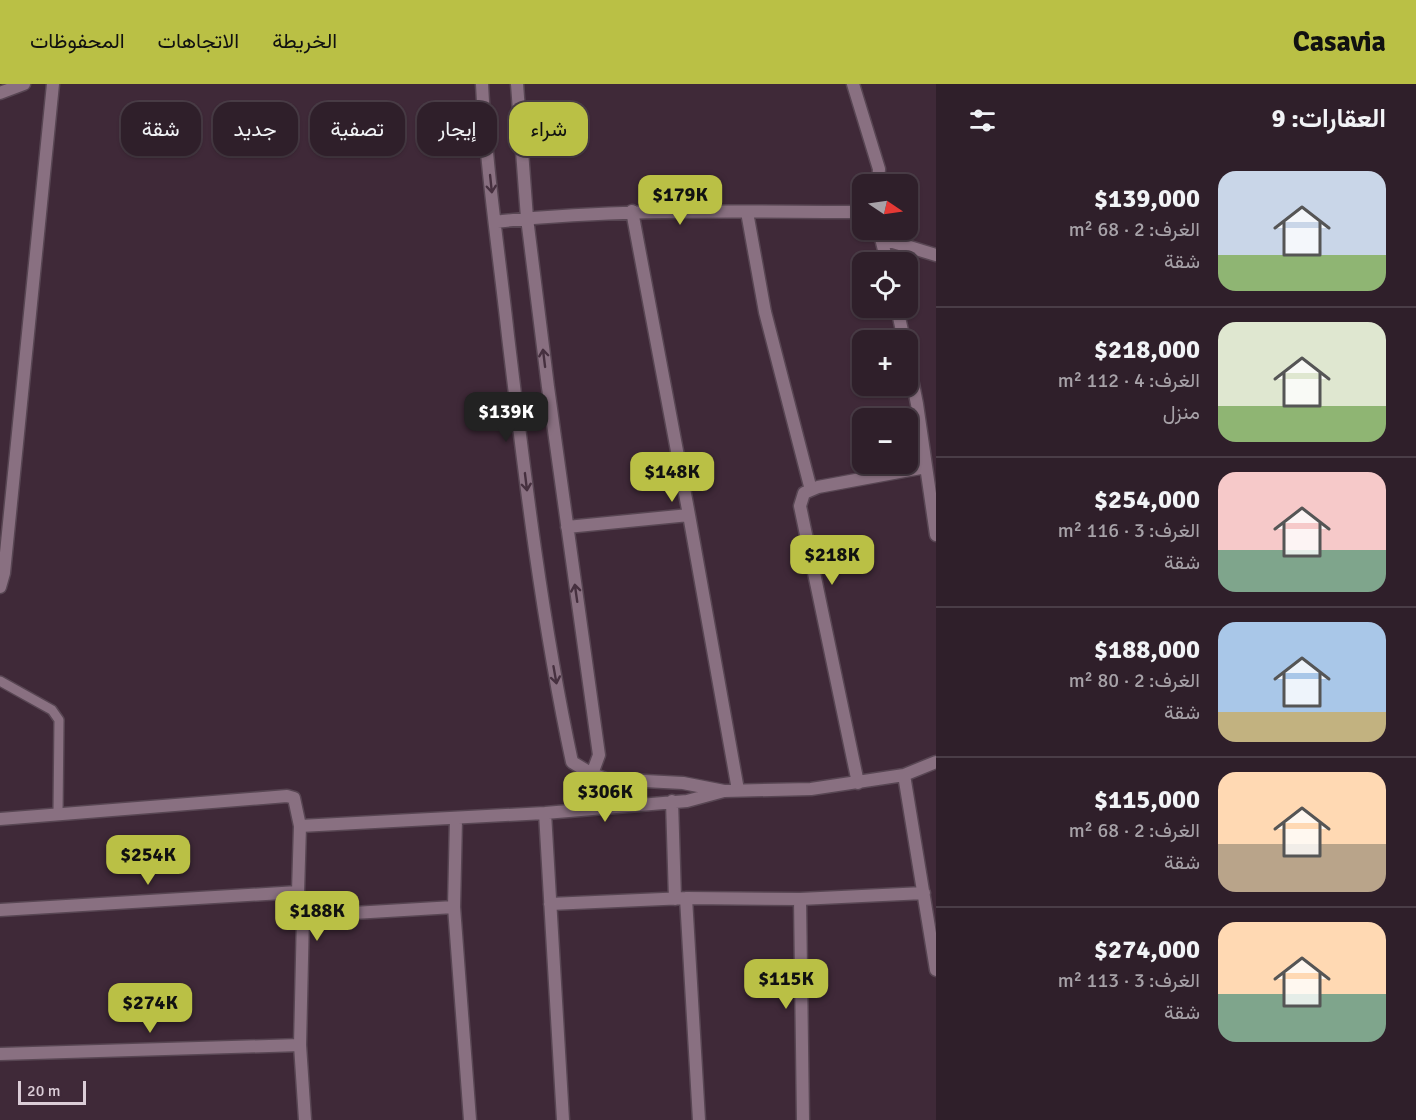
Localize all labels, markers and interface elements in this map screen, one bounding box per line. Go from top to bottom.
text: Casavia [1293,25,1386,59]
text: المحفوظات [30,28,125,54]
text: الاتجاهات [158,28,239,54]
text: الخريطة [272,28,337,54]
chip: شقة [121,102,201,156]
chip: جديد [213,102,298,156]
chip: تصفية [310,102,405,156]
chip: إيجار [417,102,497,156]
chip: شراء [509,102,588,156]
text: العقارات: 9 [1271,103,1386,135]
icon: filters [966,104,999,137]
one-way arrow [486,174,497,193]
north arrow [852,174,918,240]
map controls [852,174,918,474]
pin: $179K [638,175,722,226]
text: $179K [652,182,708,207]
text: $139,000 [1094,183,1200,215]
icon: home [1266,195,1338,267]
text: الغرف: 2 · 68 m² [1069,217,1200,242]
text: شقة [1164,249,1200,274]
button: locate [852,252,918,318]
button: + [852,330,918,396]
text: $218,000 [1094,334,1200,366]
icon: home [1266,346,1338,418]
one-way arrow [538,349,549,368]
text: الغرف: 4 · 112 m² [1058,368,1200,393]
pin: $139K [464,392,548,443]
text: $139K [478,399,534,424]
text: منزل [1163,400,1200,425]
button: − [852,408,918,474]
pin: $148K [630,452,714,503]
text: $148K [644,459,700,484]
one-way arrow [521,472,532,491]
text: $254,000 [1094,484,1200,516]
icon: home [1266,496,1338,568]
text: الغرف: 3 · 116 m² [1058,518,1200,543]
pin: $218K [790,535,874,586]
text: $218K [804,542,860,567]
text: شقة [1164,550,1200,575]
one-way arrow [570,583,581,603]
text: $188,000 [1094,634,1200,666]
icon: home [1266,646,1338,718]
one-way arrow [550,664,561,684]
text: الغرف: 2 · 80 m² [1069,668,1200,693]
text: شقة [1164,700,1200,725]
pin: $306K [563,772,647,823]
text: $306K [577,779,633,804]
text: $115,000 [1094,784,1200,816]
icon: home [1266,796,1338,868]
text: الغرف: 2 · 68 m² [1069,818,1200,843]
pin: $254K [106,835,190,886]
text: $254K [120,842,176,867]
text: شقة [1164,850,1200,875]
pin: $188K [275,891,359,942]
text: $188K [289,898,345,923]
text: $274,000 [1094,934,1200,966]
icon: home [1266,946,1338,1018]
pin: $115K [744,959,828,1010]
text: $115K [758,966,814,991]
text: الغرف: 3 · 113 m² [1058,968,1200,993]
pin: $274K [108,983,192,1034]
text: $274K [122,990,178,1015]
text: شقة [1164,1000,1200,1025]
scale bar [18,1078,86,1106]
text: 20 m [27,1081,61,1101]

